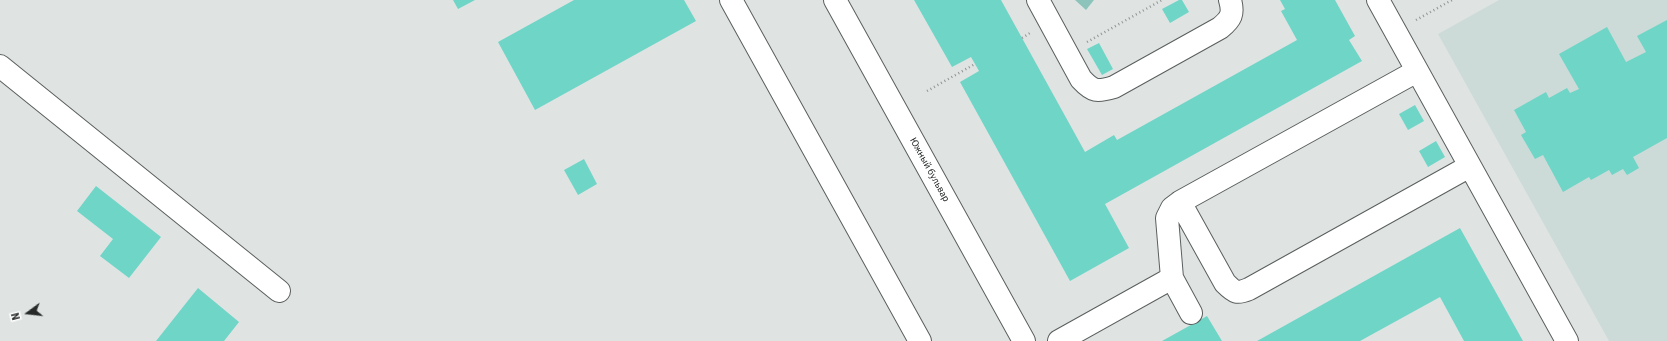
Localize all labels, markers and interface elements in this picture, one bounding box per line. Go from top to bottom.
street label: Южный бульвар [906,136,952,204]
north arrow [8,293,48,333]
text: N [8,311,24,322]

